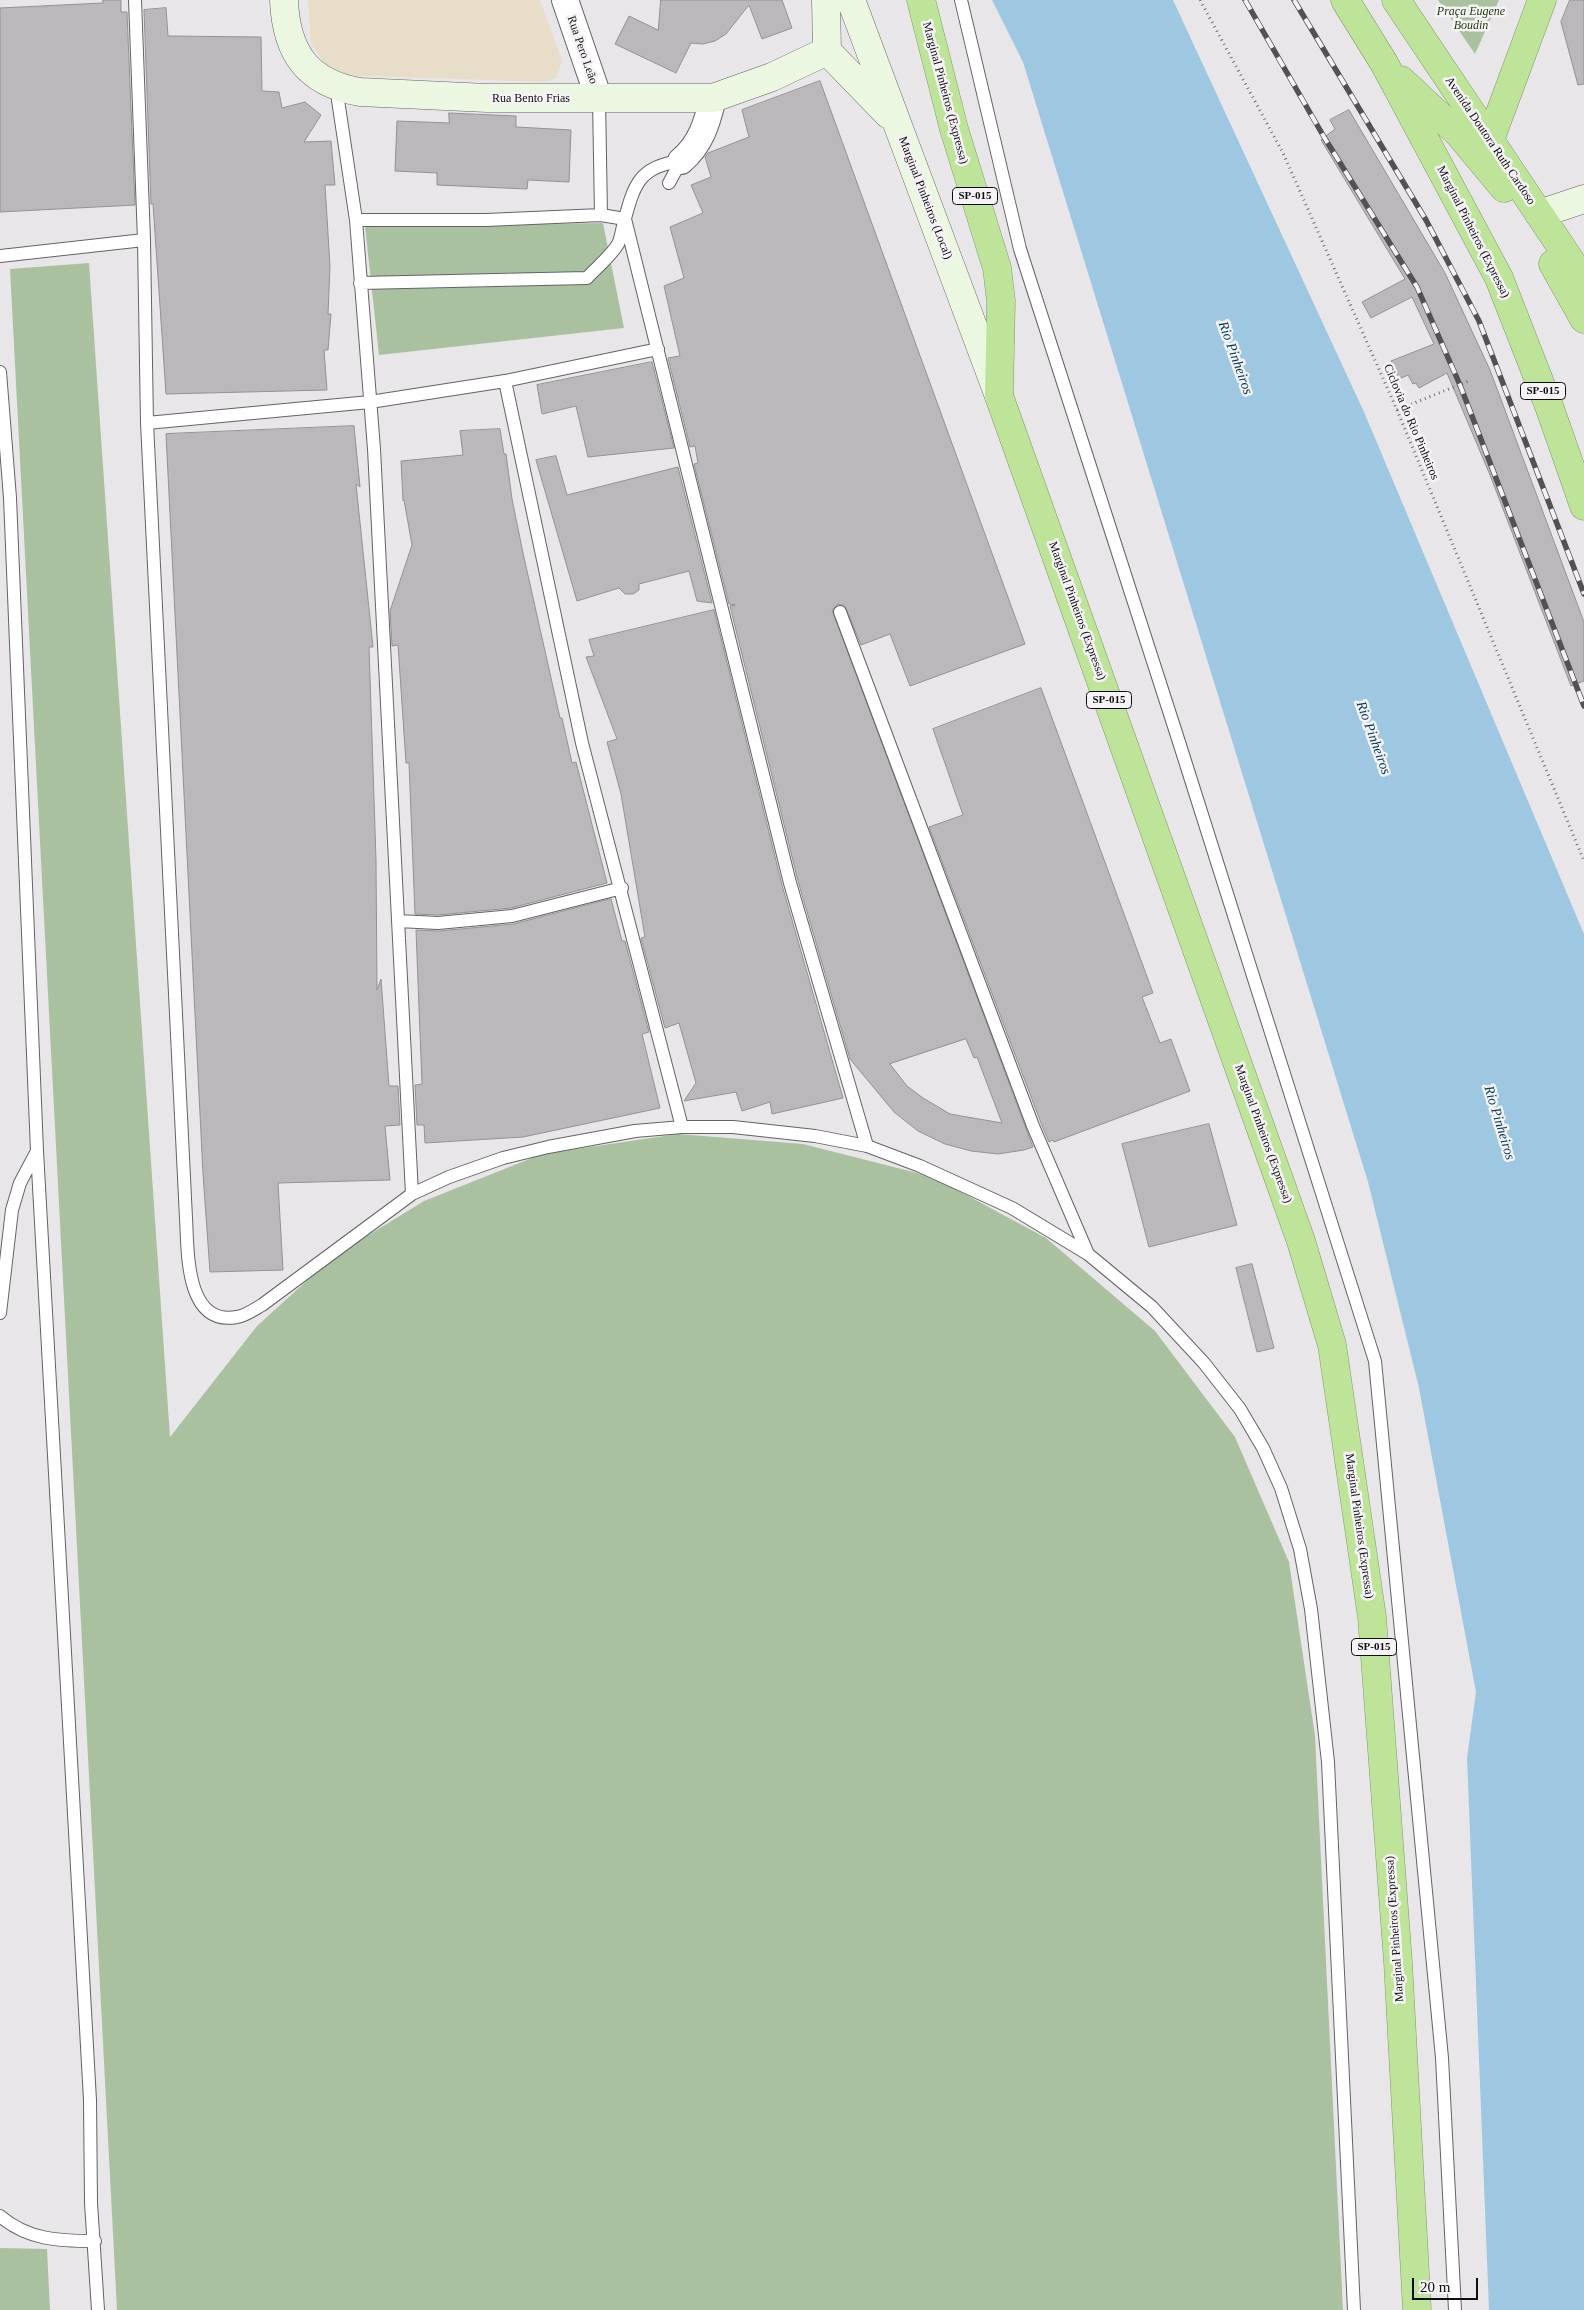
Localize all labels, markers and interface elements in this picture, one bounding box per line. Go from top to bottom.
park label: Praça Eugene Boudin [1437,5,1505,33]
street label: Rua Pero Leão [564,14,600,86]
street label: Marginal Pinheiros (Expressa) [919,20,971,166]
street label: Avenida Doutora Ruth Cardoso [1442,74,1538,208]
street label: Rua Bento Frias [492,92,570,106]
street label: Marginal Pinheiros (Local) [895,135,955,261]
street label: Marginal Pinheiros (Expressa) [1433,164,1513,300]
road number: SP-015 [952,188,998,205]
water label: Rio Pinheiros [1214,319,1256,397]
street label: Ciclovia do Rio Pinheiros [1380,362,1442,482]
road number: SP-015 [1520,382,1566,400]
street label: Marginal Pinheiros (Expressa) [1045,540,1109,682]
road number: SP-015 [1086,692,1132,708]
water label: Rio Pinheiros [1352,699,1394,777]
street label: Marginal Pinheiros (Expressa) [1231,1063,1295,1205]
water label: Rio Pinheiros [1480,1084,1518,1162]
street label: Marginal Pinheiros (Expressa) [1342,1453,1376,1599]
road number: SP-015 [1352,1638,1396,1655]
street label: Marginal Pinheiros (Expressa) [1383,1855,1407,2003]
scale bar [1414,2268,1480,2300]
text: 20 m [1420,2279,1450,2295]

